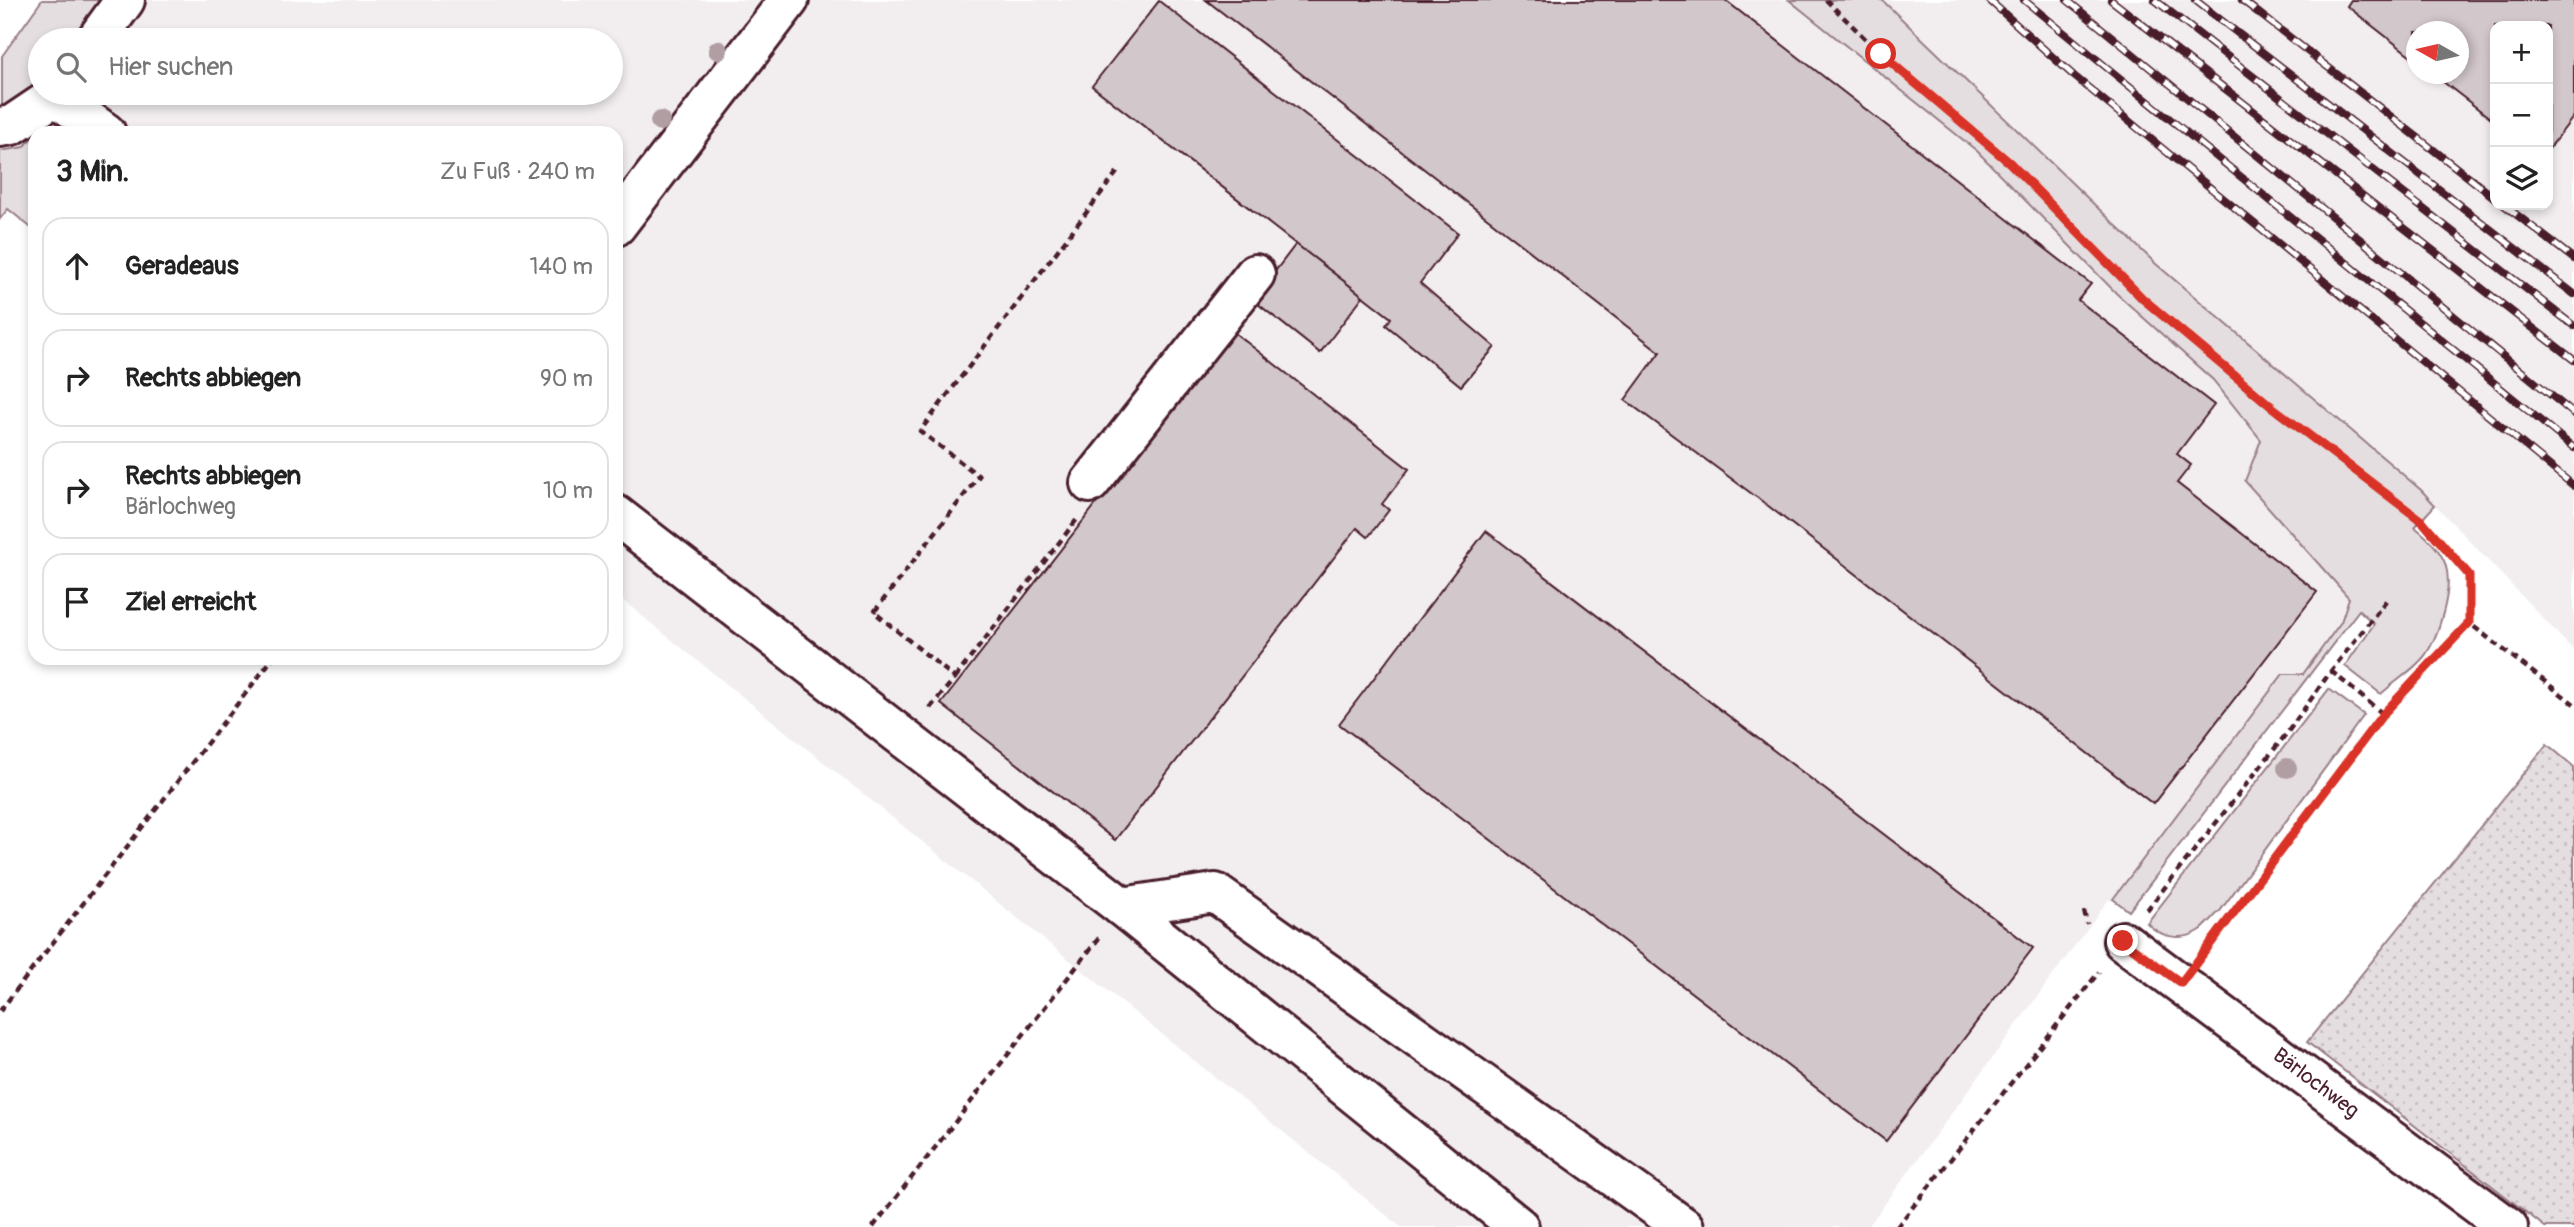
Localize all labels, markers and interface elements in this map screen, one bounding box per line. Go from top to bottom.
north arrow [2406,21,2469,84]
map controls [2490,21,2553,210]
button: + [2490,21,2553,84]
search box [28,28,623,105]
route start [1865,38,1896,69]
icon: search [52,48,90,86]
text: Hier suchen [108,51,233,83]
button: − [2490,84,2553,147]
button: layers [2490,147,2553,210]
text: 3 Min. [56,153,129,190]
text: Zu Fuß · 240 m [440,157,595,186]
icon: ahead [58,247,96,285]
text: Geradeaus [125,250,239,282]
text: 140 m [530,252,593,281]
icon: right [58,359,96,397]
text: Rechts abbiegen [125,362,301,394]
text: 90 m [540,364,593,393]
text: Rechts abbiegen [125,460,301,492]
icon: right [58,471,96,509]
text: 10 m [543,476,593,505]
text: Bärlochweg [125,492,236,521]
icon: arrive [58,583,96,621]
text: Ziel erreicht [125,586,256,618]
route end [2107,925,2138,956]
street label: Bärlochweg [2267,1042,2365,1124]

